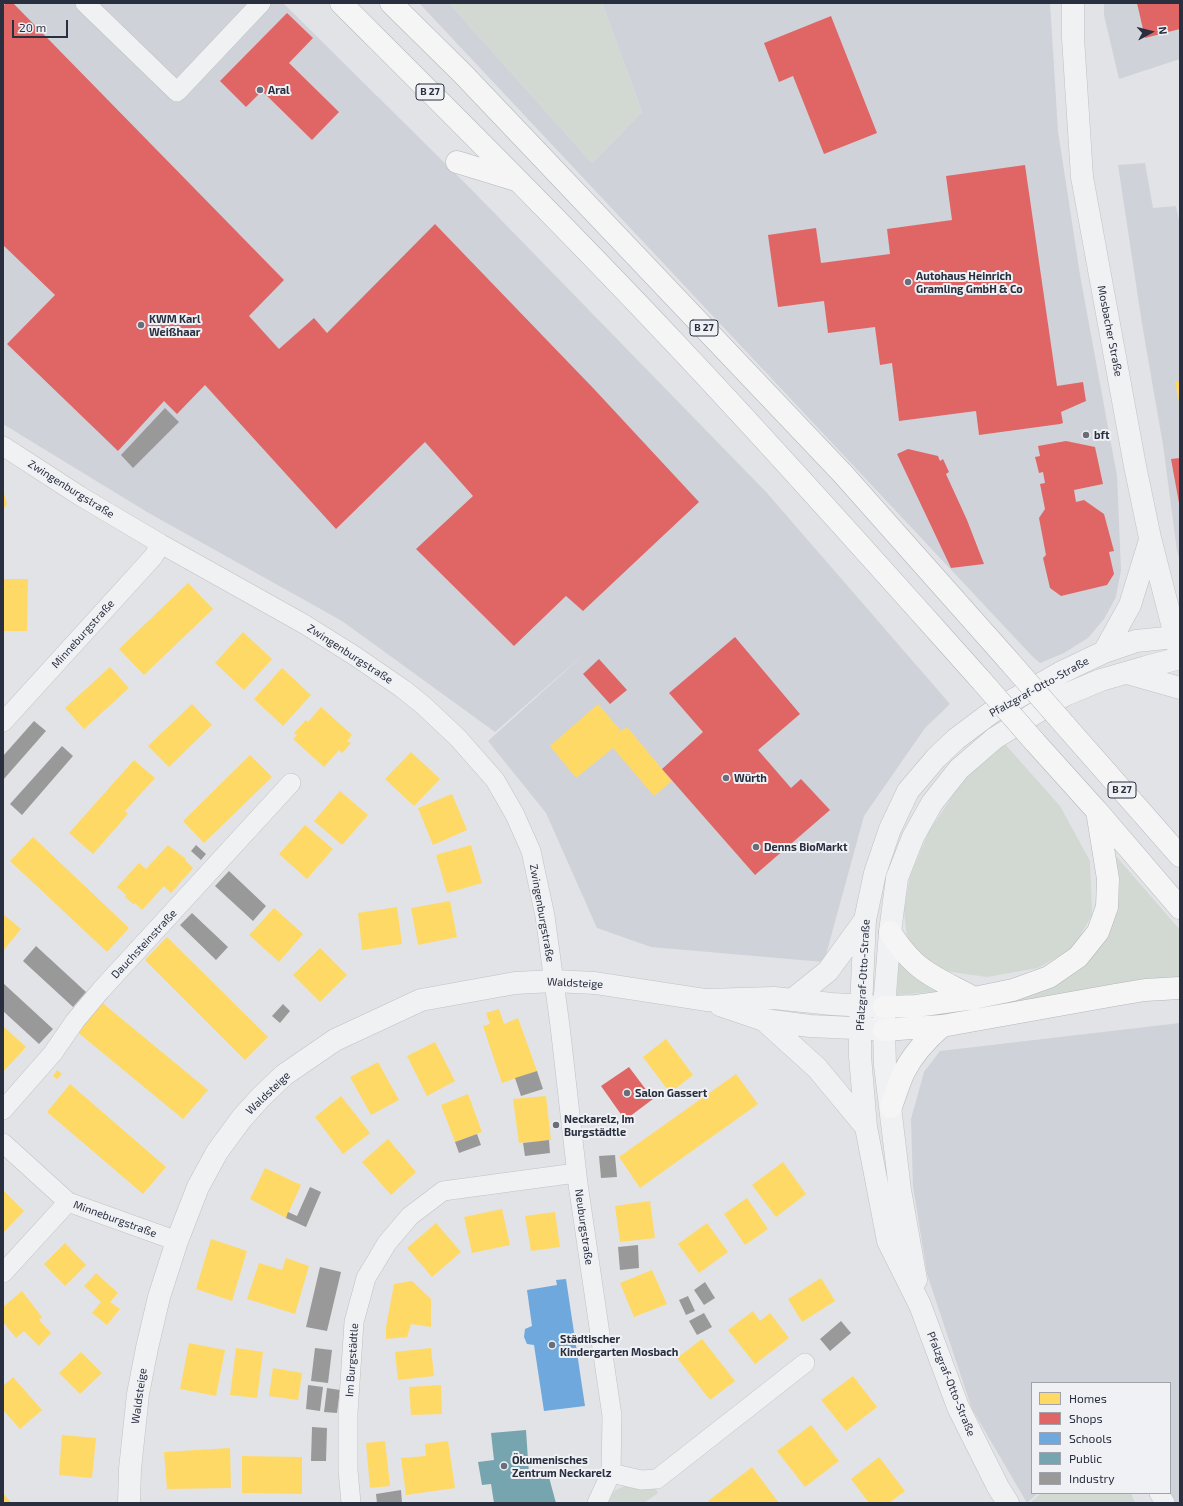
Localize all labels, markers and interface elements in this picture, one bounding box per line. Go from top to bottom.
scale bar [14,12,70,38]
north arrow [1131,12,1171,52]
text: 20 m [19,20,46,34]
text: N [1156,26,1170,35]
place label: Aral [268,83,290,97]
road number: B 27 [416,84,444,100]
marker: Aral [255,85,265,95]
place label: Autohaus Heinrich Gramling GmbH & Co [916,269,1023,295]
marker: Autohaus Heinrich Gramling GmbH & Co [903,277,913,287]
street label: Mosbacher Straße [1095,284,1125,378]
place label: KWM Karl Weißhaar [149,312,201,338]
marker: KWM Karl Weißhaar [136,320,146,330]
road number: B 27 [690,320,718,336]
place label: bft [1094,428,1109,442]
marker: bft [1081,430,1091,440]
street label: Zwingenburgstraße [25,457,117,521]
street label: Minneburgstraße [49,597,117,671]
street label: Zwingenburgstraße [305,621,395,687]
street label: Pfalzgraf-Otto-Straße [987,654,1091,720]
place label: Würth [734,771,767,785]
marker: Würth [721,773,731,783]
road number: B 27 [1108,782,1136,798]
place label: Denns BioMarkt [764,840,847,854]
marker: Denns BioMarkt [751,842,761,852]
street label: Zwingenburgstraße [527,863,557,963]
street label: Dauchsteinstraße [109,907,179,981]
street label: Pfalzgraf-Otto-Straße [853,919,873,1031]
street label: Waldsteige [547,975,603,991]
street label: Waldsteige [243,1069,293,1117]
place label: Salon Gassert [635,1086,707,1100]
marker: Salon Gassert [622,1088,632,1098]
place label: Neckarelz, Im Burgstädtle [564,1112,634,1138]
marker: Neckarelz, Im Burgstädtle [551,1120,561,1130]
street label: Neuburgstraße [572,1188,596,1266]
street label: Minneburgstraße [72,1198,158,1240]
street label: Im Burgstädtle [343,1323,361,1397]
street label: Pfalzgraf-Otto-Straße [924,1330,978,1438]
place label: Städtischer Kindergarten Mosbach [560,1332,678,1358]
marker: Städtischer Kindergarten Mosbach [547,1340,557,1350]
street label: Waldsteige [129,1367,149,1425]
legend [1031,1382,1171,1494]
text: Homes [1069,1391,1107,1405]
text: Shops [1069,1411,1103,1425]
text: Schools [1069,1431,1112,1445]
text: Public [1069,1451,1102,1465]
place label: Ökumenisches Zentrum Neckarelz [512,1453,611,1479]
marker: Ökumenisches Zentrum Neckarelz [499,1461,509,1471]
text: Industry [1069,1471,1115,1485]

